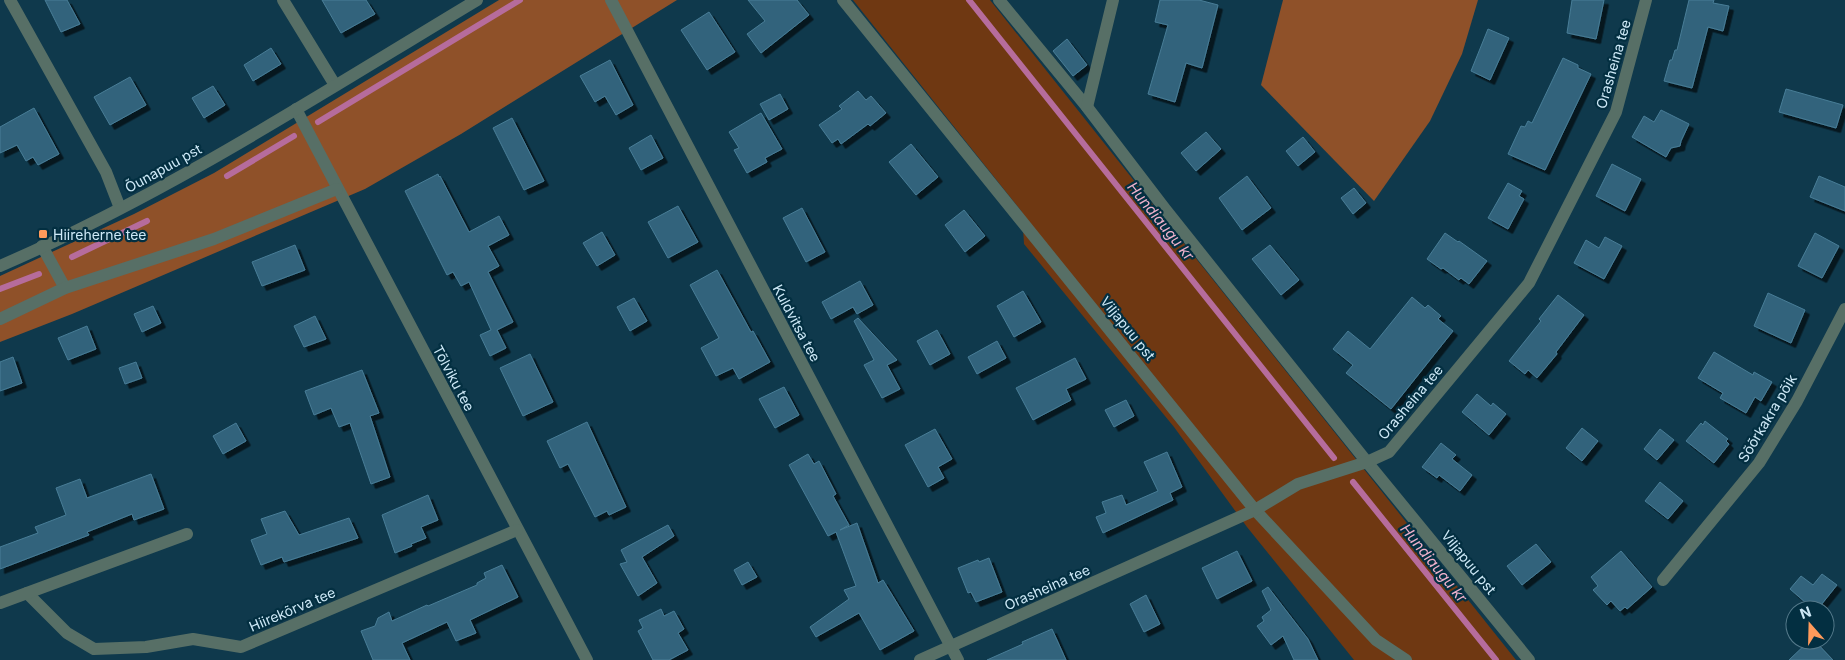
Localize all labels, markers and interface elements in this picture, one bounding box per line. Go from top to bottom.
street label: Orasheina tee [1592,17,1634,111]
street label: Õunapuu pst [122,140,205,196]
water label: Hundiaugu kr [1123,178,1199,265]
place label: Hiireherne tee [53,226,146,243]
marker: Hiireherne tee [37,228,49,240]
street label: Kuldvitsa tee [770,282,824,364]
street label: Viljapuu pst [1097,293,1159,364]
street label: Tõlviku tee [430,342,478,414]
street label: Orasheina tee [1374,361,1446,443]
street label: Sõõrkakra põik [1734,371,1800,465]
water label: Hundiaugu kr [1396,520,1472,607]
street label: Viljapuu pst [1438,527,1500,598]
street label: Orasheina tee [1002,561,1092,613]
street label: Hiirekõrva tee [246,583,338,635]
north arrow [1785,600,1835,650]
text: N [1797,603,1813,622]

